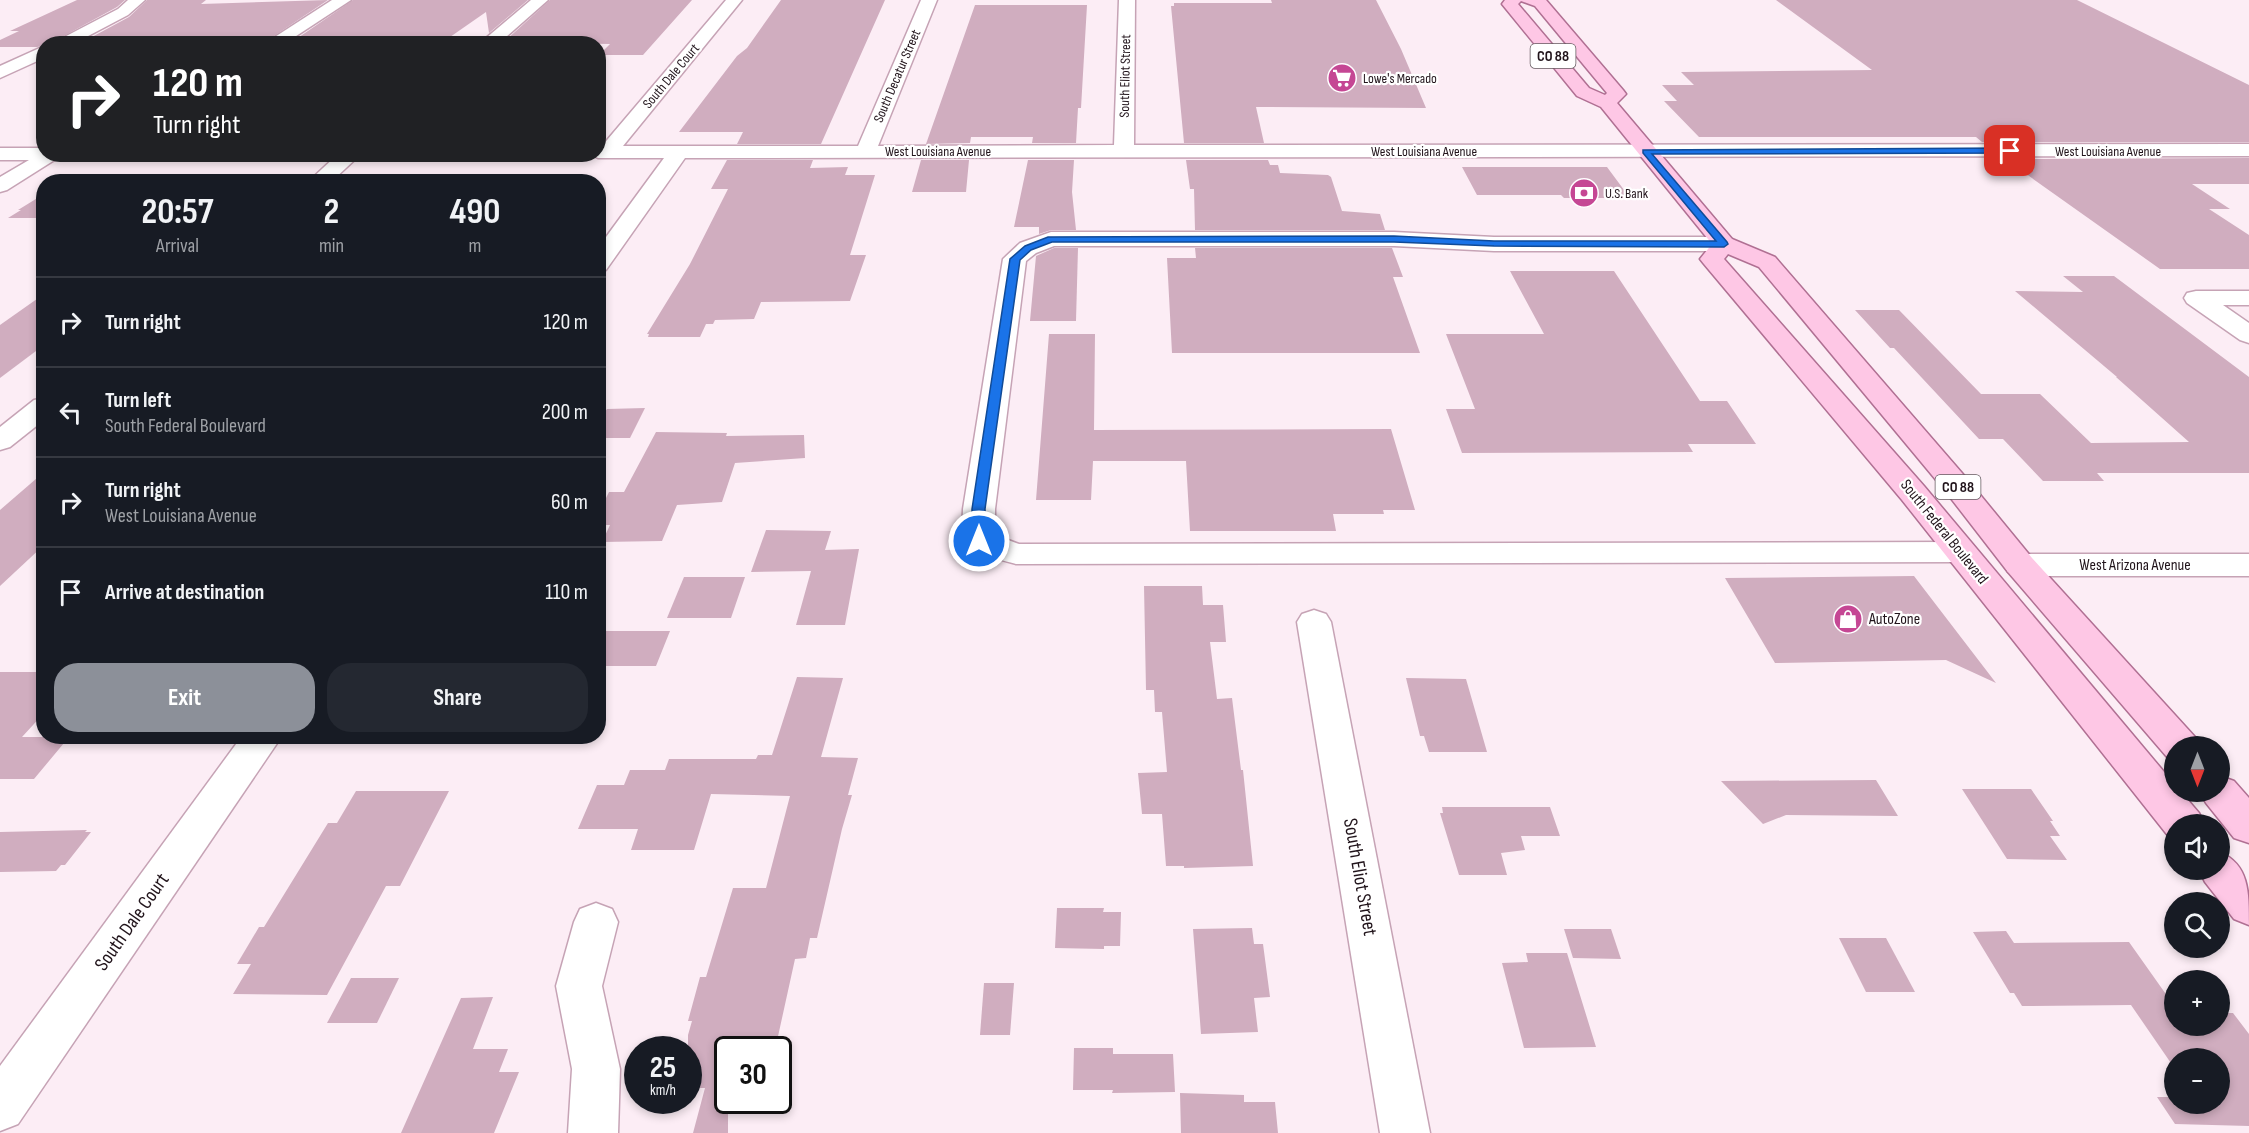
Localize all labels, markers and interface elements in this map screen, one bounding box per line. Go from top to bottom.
street label: South Decatur Street [870,27,924,125]
street label: South Eliot Street [1116,34,1134,118]
street label: South Dale Court [639,40,703,112]
road number: CO 88 [1530,44,1576,68]
text: 120 m [153,58,243,109]
icon: right [54,60,132,138]
supermarket icon: Lowe's Mercado [1326,62,1358,94]
place label: Lowe's Mercado [1363,70,1437,87]
text: Turn right [153,109,240,141]
pin [1984,125,2035,176]
icon: arrive [1993,134,2026,167]
street label: West Louisiana Avenue [885,143,991,160]
street label: West Louisiana Avenue [1371,143,1477,160]
street label: West Louisiana Avenue [2055,143,2161,160]
bank icon: U.S. Bank [1568,177,1600,209]
place label: U.S. Bank [1605,185,1649,202]
text: 20:57 [141,191,213,234]
text: 2 [324,191,339,234]
text: 490 [449,191,500,234]
text: Arrival [156,234,199,258]
text: min [319,234,344,258]
text: m [469,234,481,258]
icon: right [54,306,87,339]
text: Turn right [105,309,181,336]
text: 120 m [544,309,588,336]
text: Turn left [105,387,171,414]
icon: left [54,396,87,429]
text: 200 m [542,399,588,426]
text: South Federal Boulevard [105,414,266,438]
road number: CO 88 [1936,475,1980,499]
street label: South Federal Boulevard [1896,476,1992,588]
text: Turn right [105,477,181,504]
icon: right [54,486,87,519]
text: 60 m [551,489,588,516]
text: West Louisiana Avenue [105,504,257,528]
position arrow [947,509,1011,573]
street label: West Arizona Avenue [2079,556,2191,575]
icon: arrive [54,576,87,609]
text: Arrive at destination [105,579,264,606]
text: 110 m [545,579,588,606]
shop icon: AutoZone [1832,603,1864,635]
place label: AutoZone [1868,610,1920,629]
button: Exit [54,663,315,732]
button: Share [327,663,588,732]
north arrow [2164,736,2230,802]
map controls [2164,736,2230,1114]
button: sound [2164,814,2230,880]
street label: South Eliot Street [1338,816,1382,938]
street label: South Dale Court [90,869,174,975]
button: search [2164,892,2230,958]
button: + [2164,970,2230,1036]
speed limit sign: 30 [714,1036,792,1114]
button: − [2164,1048,2230,1114]
text: 25 [650,1050,676,1086]
text: km/h [650,1081,676,1100]

